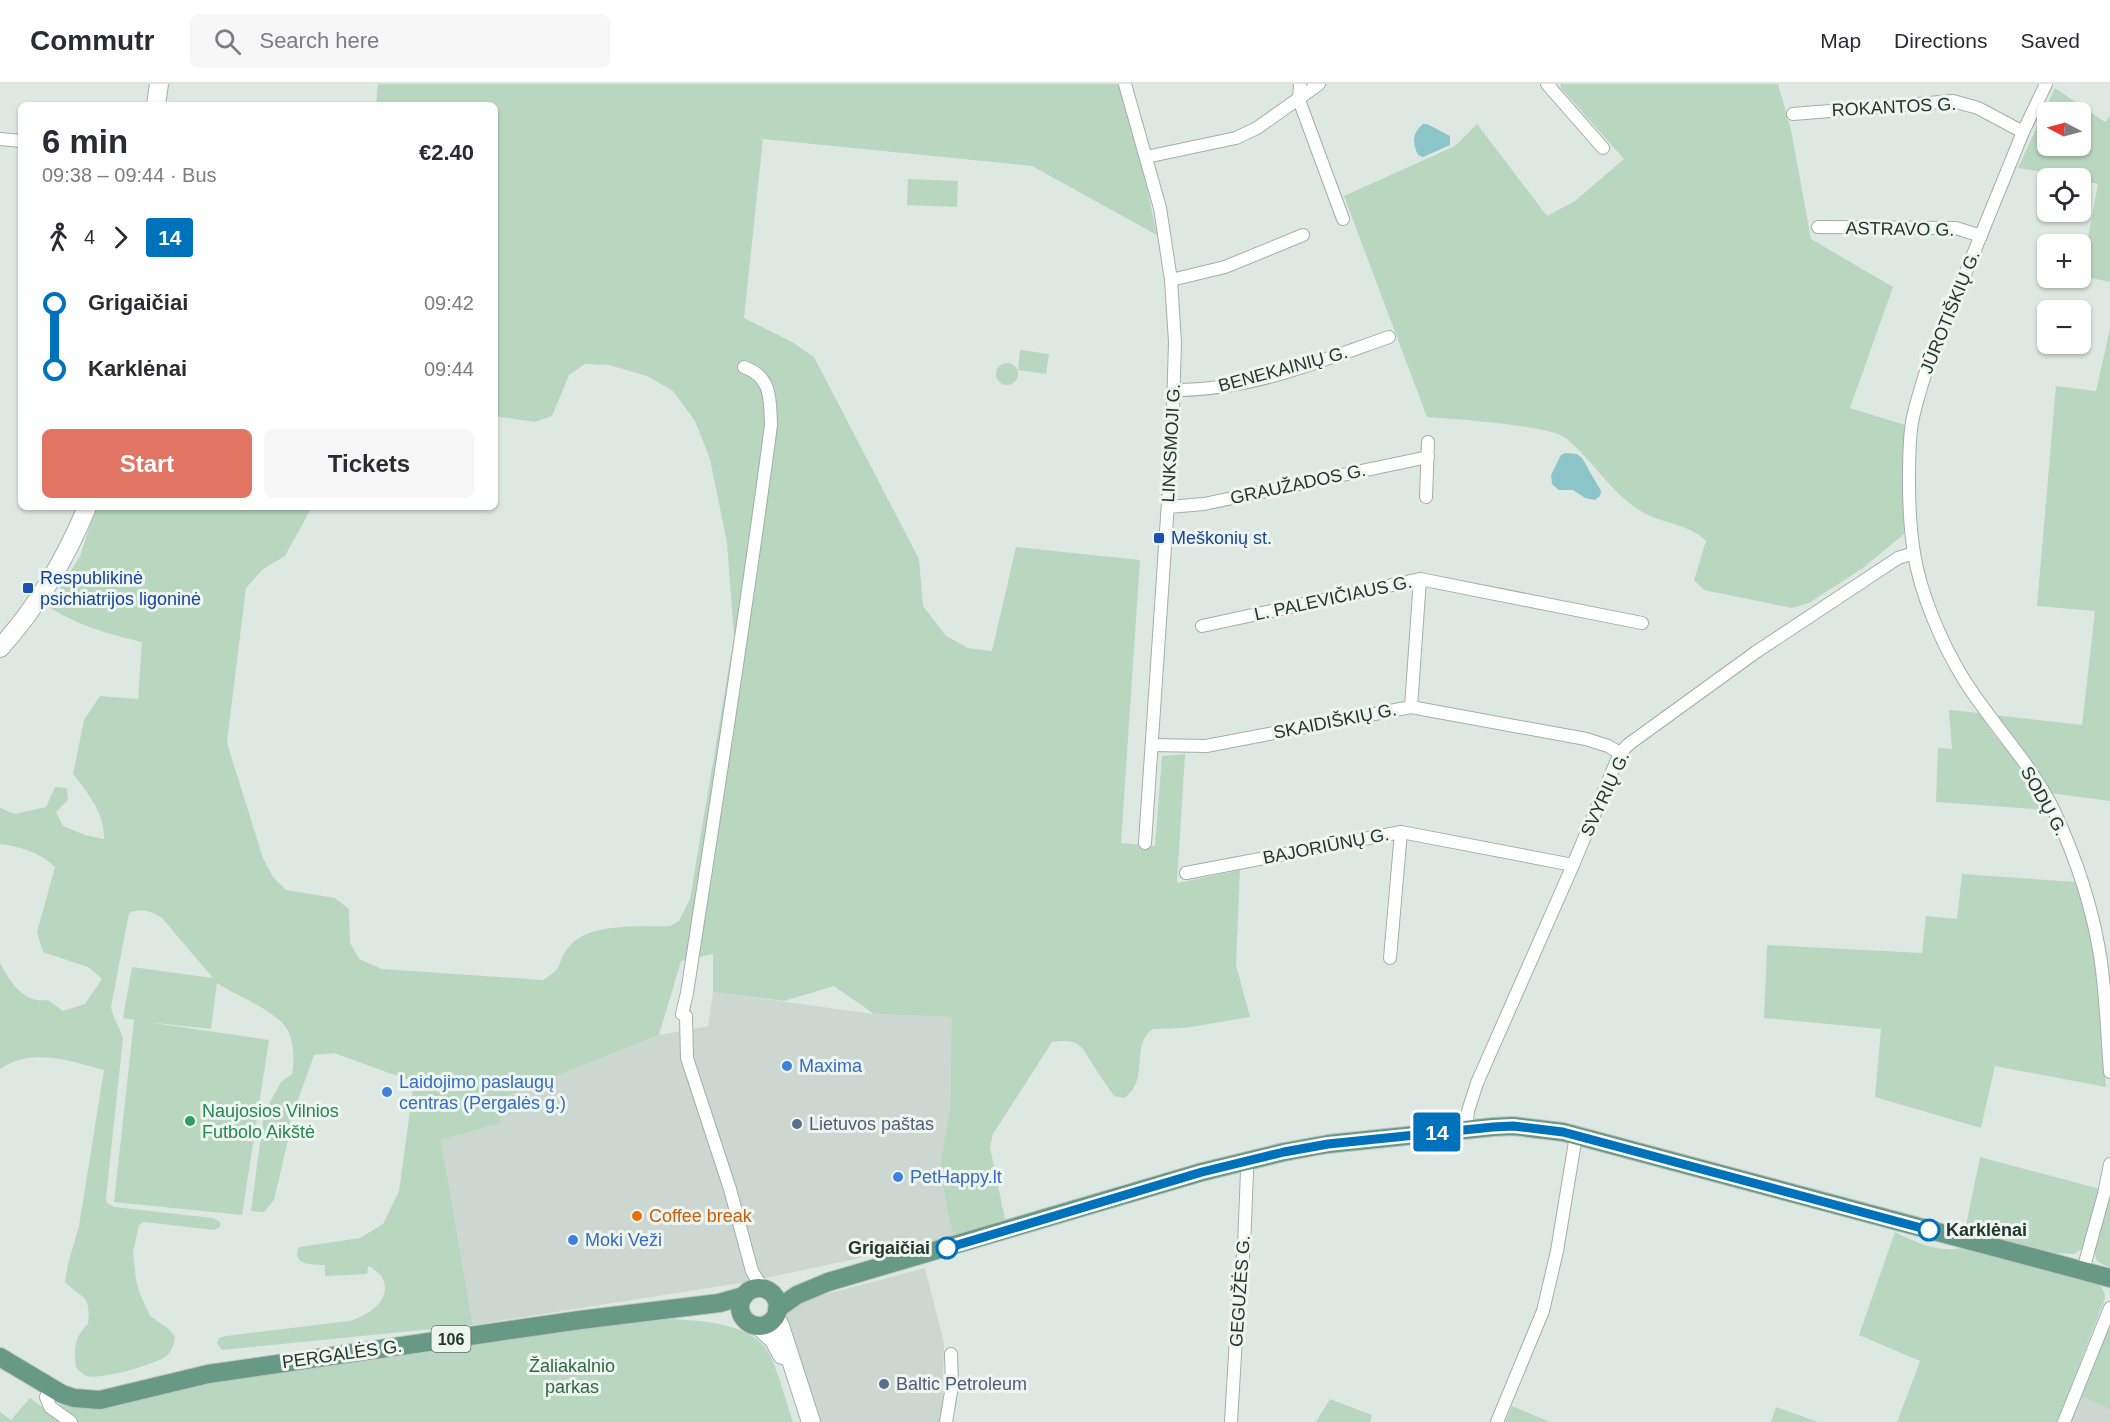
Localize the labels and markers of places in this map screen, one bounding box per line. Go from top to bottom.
place label: Meškonių st. [1171,528,1272,548]
marker: Meškonių st. [1152,531,1166,545]
place label: Respublikinė psichiatrijos ligoninė [40,568,201,609]
marker: Respublikinė psichiatrijos ligoninė [21,581,35,595]
place label: Maxima [799,1056,863,1076]
marker: Maxima [780,1059,794,1073]
place label: Laidojimo paslaugų centras (Pergalės g.) [399,1072,566,1113]
marker: Laidojimo paslaugų centras (Pergalės g.) [380,1085,394,1099]
place label: Naujosios Vilnios Futbolo Aikštė [202,1101,339,1142]
marker: Naujosios Vilnios Futbolo Aikštė [183,1114,197,1128]
place label: Lietuvos paštas [809,1114,934,1134]
marker: Lietuvos paštas [790,1117,804,1131]
place label: PetHappy.lt [910,1167,1002,1187]
marker: PetHappy.lt [891,1170,905,1184]
place label: Coffee break [649,1206,753,1226]
marker: Coffee break [630,1209,644,1223]
marker: Karklėnai [1918,1219,1940,1241]
place label: Karklėnai [1946,1220,2027,1240]
place label: Moki Veži [585,1230,662,1250]
marker: Moki Veži [566,1233,580,1247]
marker: Grigaičiai [936,1237,958,1259]
place label: Grigaičiai [848,1238,930,1258]
place label: Baltic Petroleum [896,1374,1027,1394]
marker: Baltic Petroleum [877,1377,891,1391]

